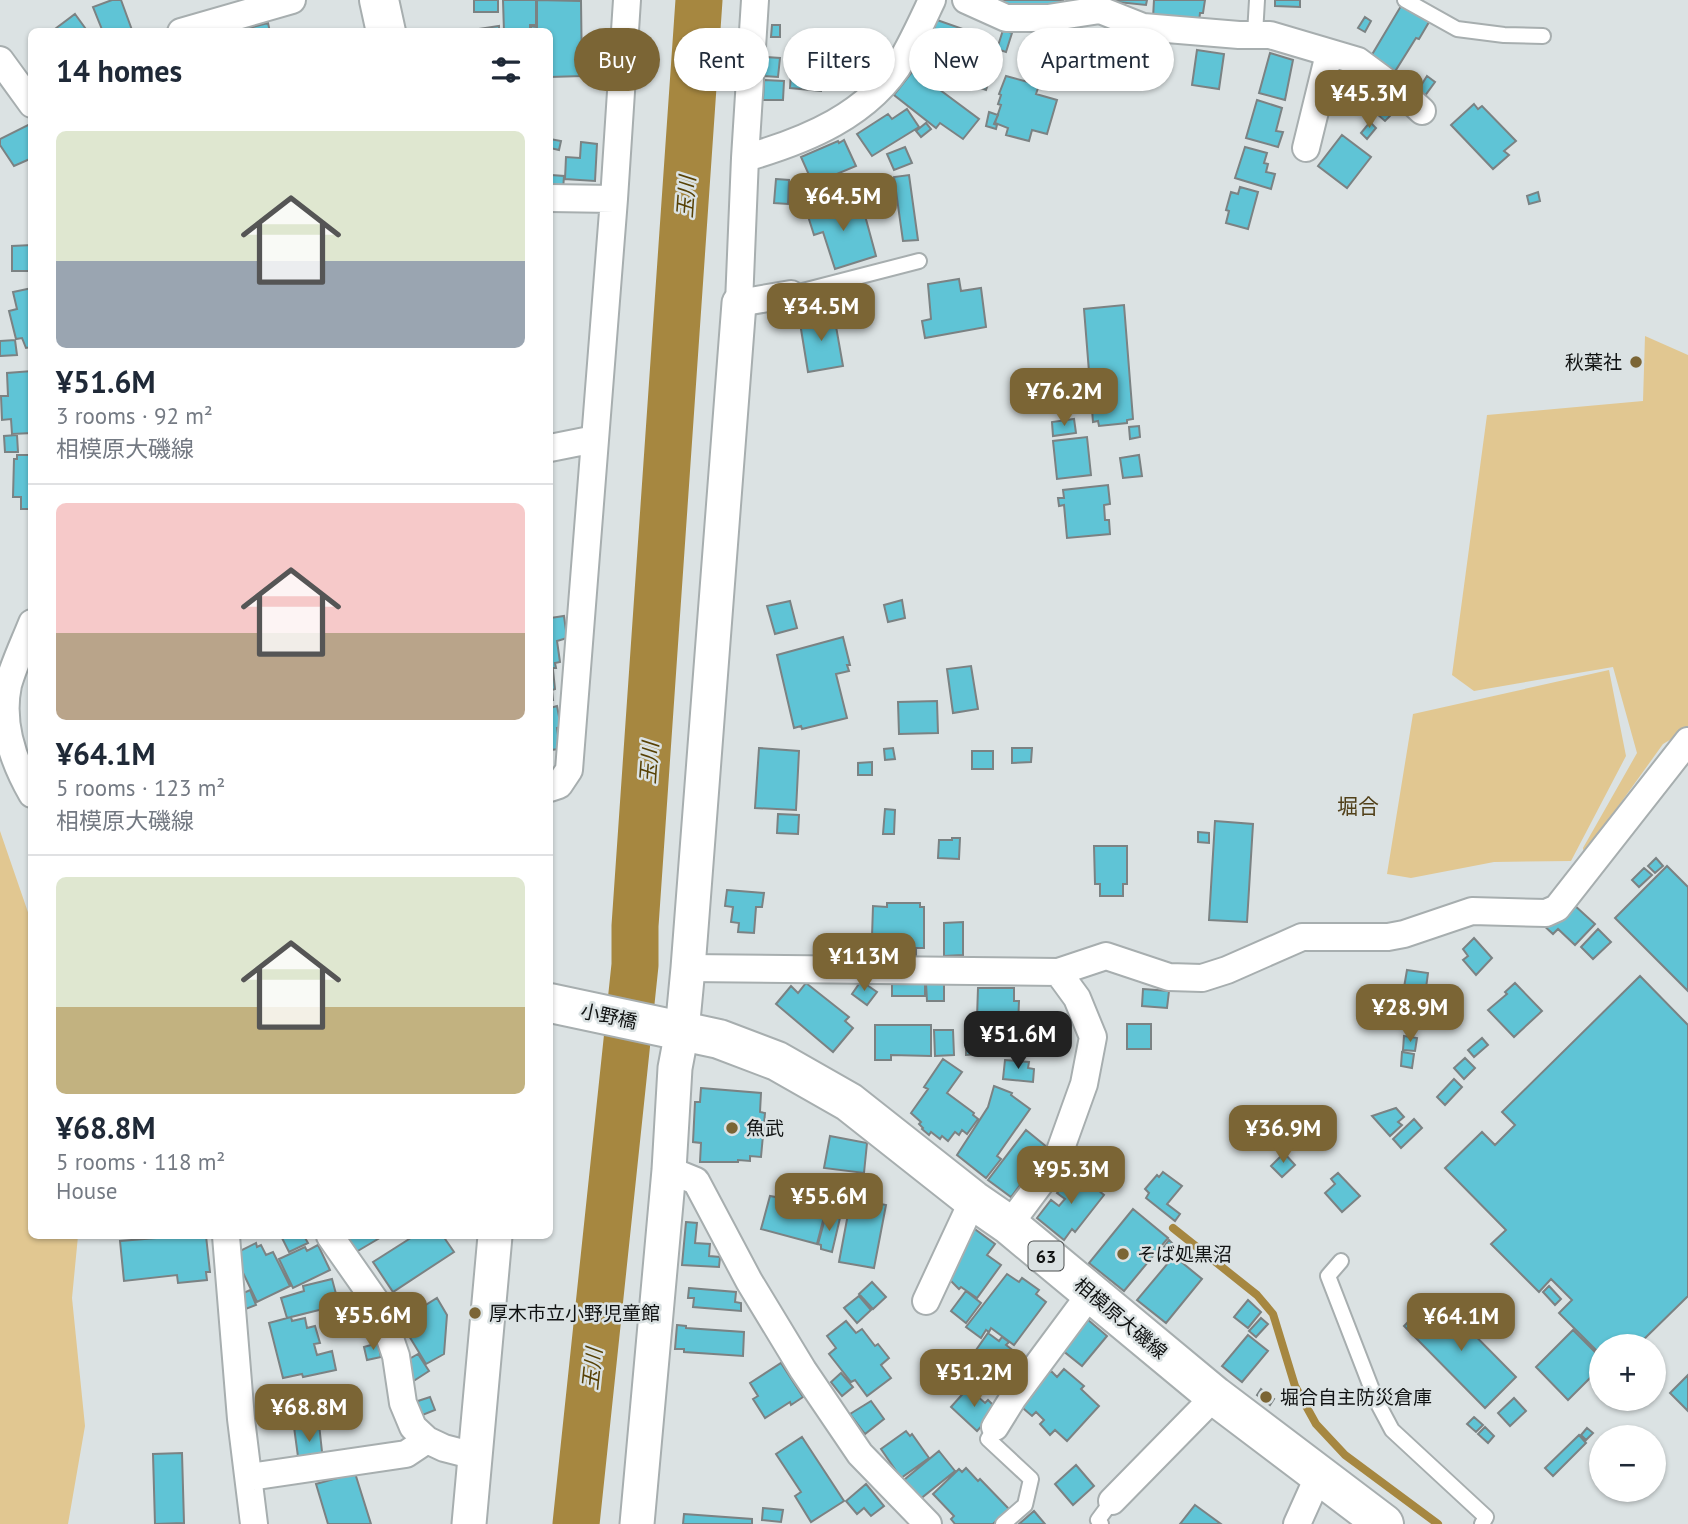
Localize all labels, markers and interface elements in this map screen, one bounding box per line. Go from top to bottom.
chip: Buy [574,28,660,91]
chip: Rent [674,28,769,91]
chip: Filters [783,28,895,91]
chip: New [909,28,1003,91]
chip: Apartment [1017,28,1174,91]
text: 14 homes [56,51,182,90]
icon: filters [487,51,525,89]
pin: ¥45.3M [1312,71,1426,130]
text: ¥45.3M [1331,78,1407,107]
water label: 玉川 [671,173,701,219]
pin: ¥64.5M [786,174,900,233]
icon: home [228,177,354,303]
text: ¥64.5M [805,181,881,210]
pin: ¥34.5M [764,284,878,343]
text: ¥34.5M [783,291,859,320]
place label: 秋葉社 [1565,350,1622,374]
marker: 秋葉社 [1628,354,1644,370]
text: ¥51.6M [56,362,155,401]
pin: ¥76.2M [1007,368,1121,428]
text: ¥76.2M [1026,376,1102,405]
text: 3 rooms · 92 m² [56,401,213,430]
text: 相模原大磯線 [56,434,194,463]
icon: home [228,549,354,675]
text: ¥64.1M [56,734,155,773]
water label: 玉川 [634,739,664,785]
text: 5 rooms · 123 m² [56,773,225,802]
district label: 堀合 [1337,793,1379,820]
text: 相模原大磯線 [56,806,194,835]
icon: home [228,922,354,1048]
pin: ¥113M [815,934,913,993]
text: ¥113M [829,941,899,970]
pin: ¥28.9M [1353,984,1467,1044]
text: ¥28.9M [1372,992,1448,1021]
street label: 小野橋 [579,998,639,1034]
pin: ¥51.6M [961,1012,1075,1071]
text: ¥51.6M [980,1019,1056,1048]
pin: ¥36.9M [1226,1106,1340,1165]
text: ¥68.8M [56,1108,155,1147]
text: ¥36.9M [1245,1113,1321,1142]
place label: 魚武 [746,1116,784,1140]
marker: 魚武 [724,1120,740,1136]
pin: ¥95.3M [1014,1146,1128,1206]
text: 5 rooms · 118 m² [56,1147,225,1176]
text: ¥95.3M [1033,1154,1109,1183]
pin: ¥55.6M [772,1174,886,1233]
text: House [56,1176,118,1205]
text: ¥55.6M [791,1181,867,1210]
road number: 63 [1028,1241,1064,1270]
place label: そば処黒沼 [1137,1242,1232,1266]
marker: そば処黒沼 [1115,1246,1131,1262]
street label: 相模原大磯線 [1070,1272,1172,1364]
pin: ¥55.6M [316,1292,430,1352]
pin: ¥64.1M [1404,1294,1518,1353]
text: ¥55.6M [335,1300,411,1329]
place label: 厚木市立小野児童館 [489,1301,660,1325]
text: ¥64.1M [1423,1301,1499,1330]
marker: 厚木市立小野児童館 [467,1305,483,1321]
map controls [1589,1334,1666,1502]
button: + [1589,1334,1666,1411]
water label: 玉川 [576,1345,608,1391]
pin: ¥51.2M [917,1350,1031,1409]
text: ¥51.2M [936,1357,1012,1386]
pin: ¥68.8M [252,1384,366,1444]
place label: 堀合自主防災倉庫 [1280,1385,1432,1409]
marker: 堀合自主防災倉庫 [1258,1389,1274,1405]
text: ¥68.8M [271,1392,347,1421]
button: − [1589,1425,1666,1502]

